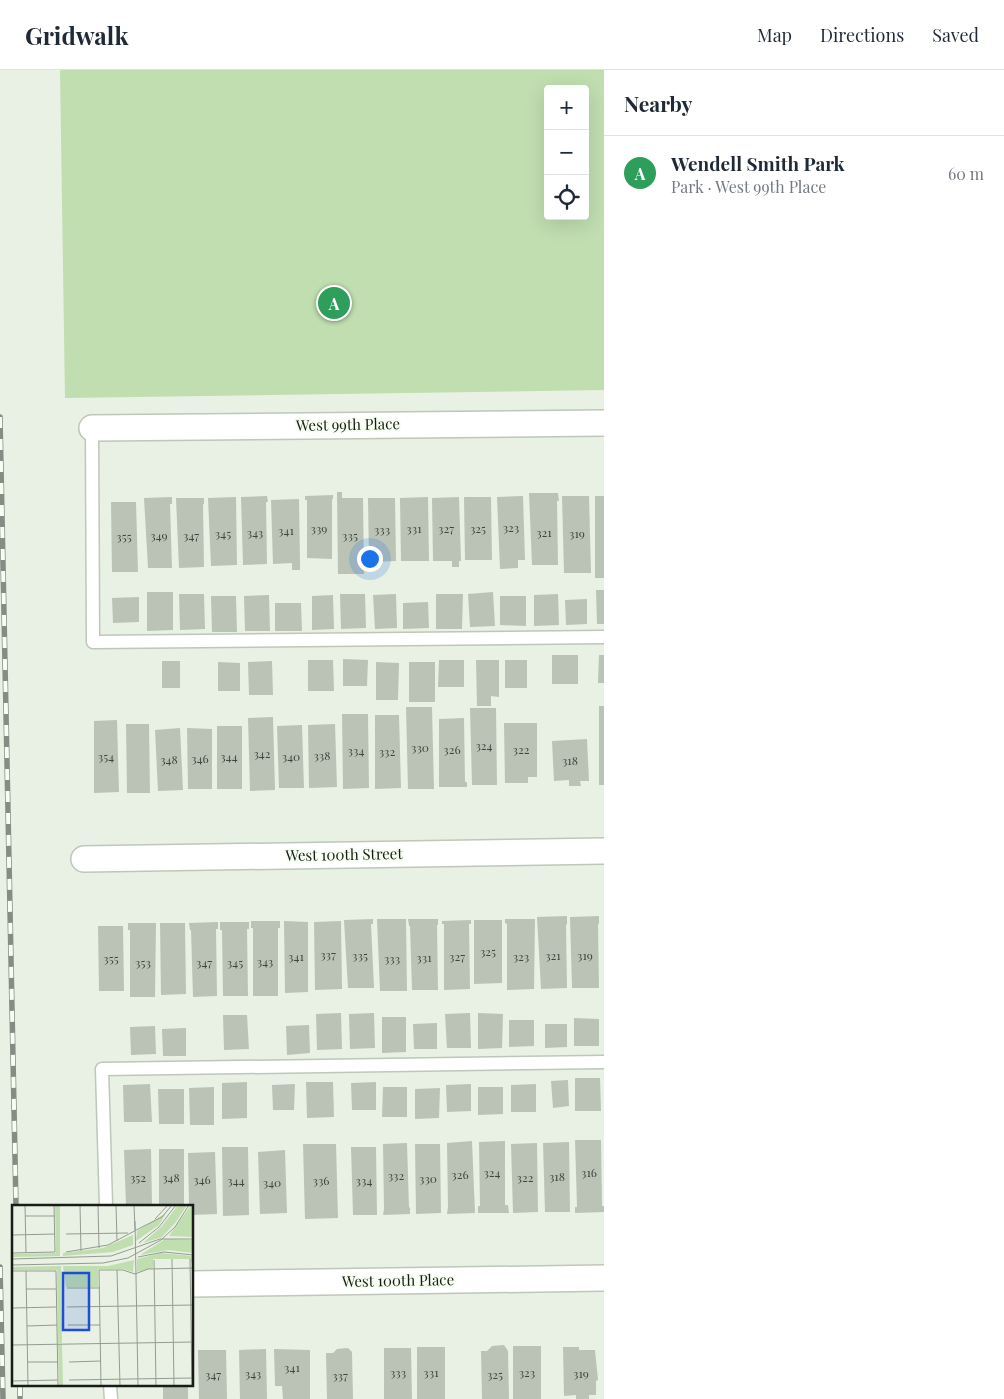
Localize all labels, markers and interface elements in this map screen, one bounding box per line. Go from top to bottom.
text: Gridwalk [25,19,128,51]
text: Map [757,23,792,47]
text: Directions [820,23,904,47]
text: Saved [932,23,979,47]
map controls [544,85,589,220]
button: + [544,85,589,130]
text: Nearby [624,89,693,117]
button: − [544,130,589,175]
text: Wendell Smith Park [671,150,845,176]
text: A [635,163,645,184]
text: 60 m [948,163,984,184]
button: locate [544,175,589,220]
text: Park · West 99th Place [671,176,826,197]
pin: A [318,284,350,322]
street label: West 99th Place [295,413,400,435]
house number: 323 [503,519,519,535]
house number: 339 [311,520,327,536]
house number: 331 [406,520,422,536]
house number: 327 [438,520,454,536]
house number: 325 [470,520,486,536]
house number: 333 [374,521,390,537]
house number: 341 [278,522,294,538]
house number: 343 [247,524,263,540]
house number: 321 [536,524,552,540]
house number: 345 [215,525,231,541]
house number: 319 [569,525,585,541]
house number: 349 [150,527,168,543]
house number: 347 [183,527,199,543]
house number: 335 [342,527,358,543]
house number: 355 [116,528,132,544]
your location [357,546,383,572]
house number: 324 [475,737,493,753]
house number: 330 [411,739,429,755]
house number: 326 [443,741,461,757]
house number: 322 [513,741,530,757]
house number: 334 [348,742,364,758]
house number: 332 [379,743,396,759]
house number: 342 [253,745,271,761]
house number: 338 [313,747,331,763]
house number: 354 [98,748,114,764]
house number: 344 [220,748,238,764]
house number: 340 [282,748,300,764]
house number: 346 [191,750,209,766]
house number: 348 [160,751,178,767]
house number: 318 [562,752,578,768]
street label: West 100th Street [284,843,403,865]
house number: 325 [480,943,496,959]
house number: 337 [320,946,336,962]
house number: 335 [352,947,368,963]
house number: 321 [545,947,561,963]
house number: 319 [577,947,593,963]
house number: 341 [288,948,304,964]
house number: 327 [449,948,465,964]
house number: 323 [513,948,529,964]
house number: 331 [416,949,432,965]
house number: 355 [103,950,119,966]
house number: 333 [384,950,400,966]
house number: 343 [257,953,273,969]
house number: 353 [135,954,151,970]
house number: 347 [196,954,212,970]
house number: 345 [227,954,243,970]
house number: 324 [483,1164,501,1180]
house number: 316 [581,1164,597,1180]
house number: 326 [451,1166,469,1182]
house number: 332 [388,1167,405,1183]
house number: 318 [549,1168,565,1184]
house number: 352 [130,1169,146,1185]
house number: 348 [162,1169,180,1185]
house number: 322 [517,1169,534,1185]
house number: 330 [419,1170,437,1186]
house number: 346 [193,1171,211,1187]
house number: 344 [227,1172,245,1188]
house number: 336 [312,1172,330,1188]
house number: 334 [356,1172,372,1188]
house number: 340 [263,1174,281,1190]
inset map [12,1205,194,1386]
street label: West 100th Place [341,1269,454,1291]
house number: 341 [284,1359,300,1375]
house number: 333 [390,1364,406,1380]
house number: 331 [423,1364,439,1380]
house number: 323 [519,1364,535,1380]
house number: 343 [245,1365,261,1381]
house number: 319 [573,1365,589,1381]
house number: 347 [205,1366,221,1382]
house number: 325 [487,1366,503,1382]
house number: 337 [332,1367,348,1383]

